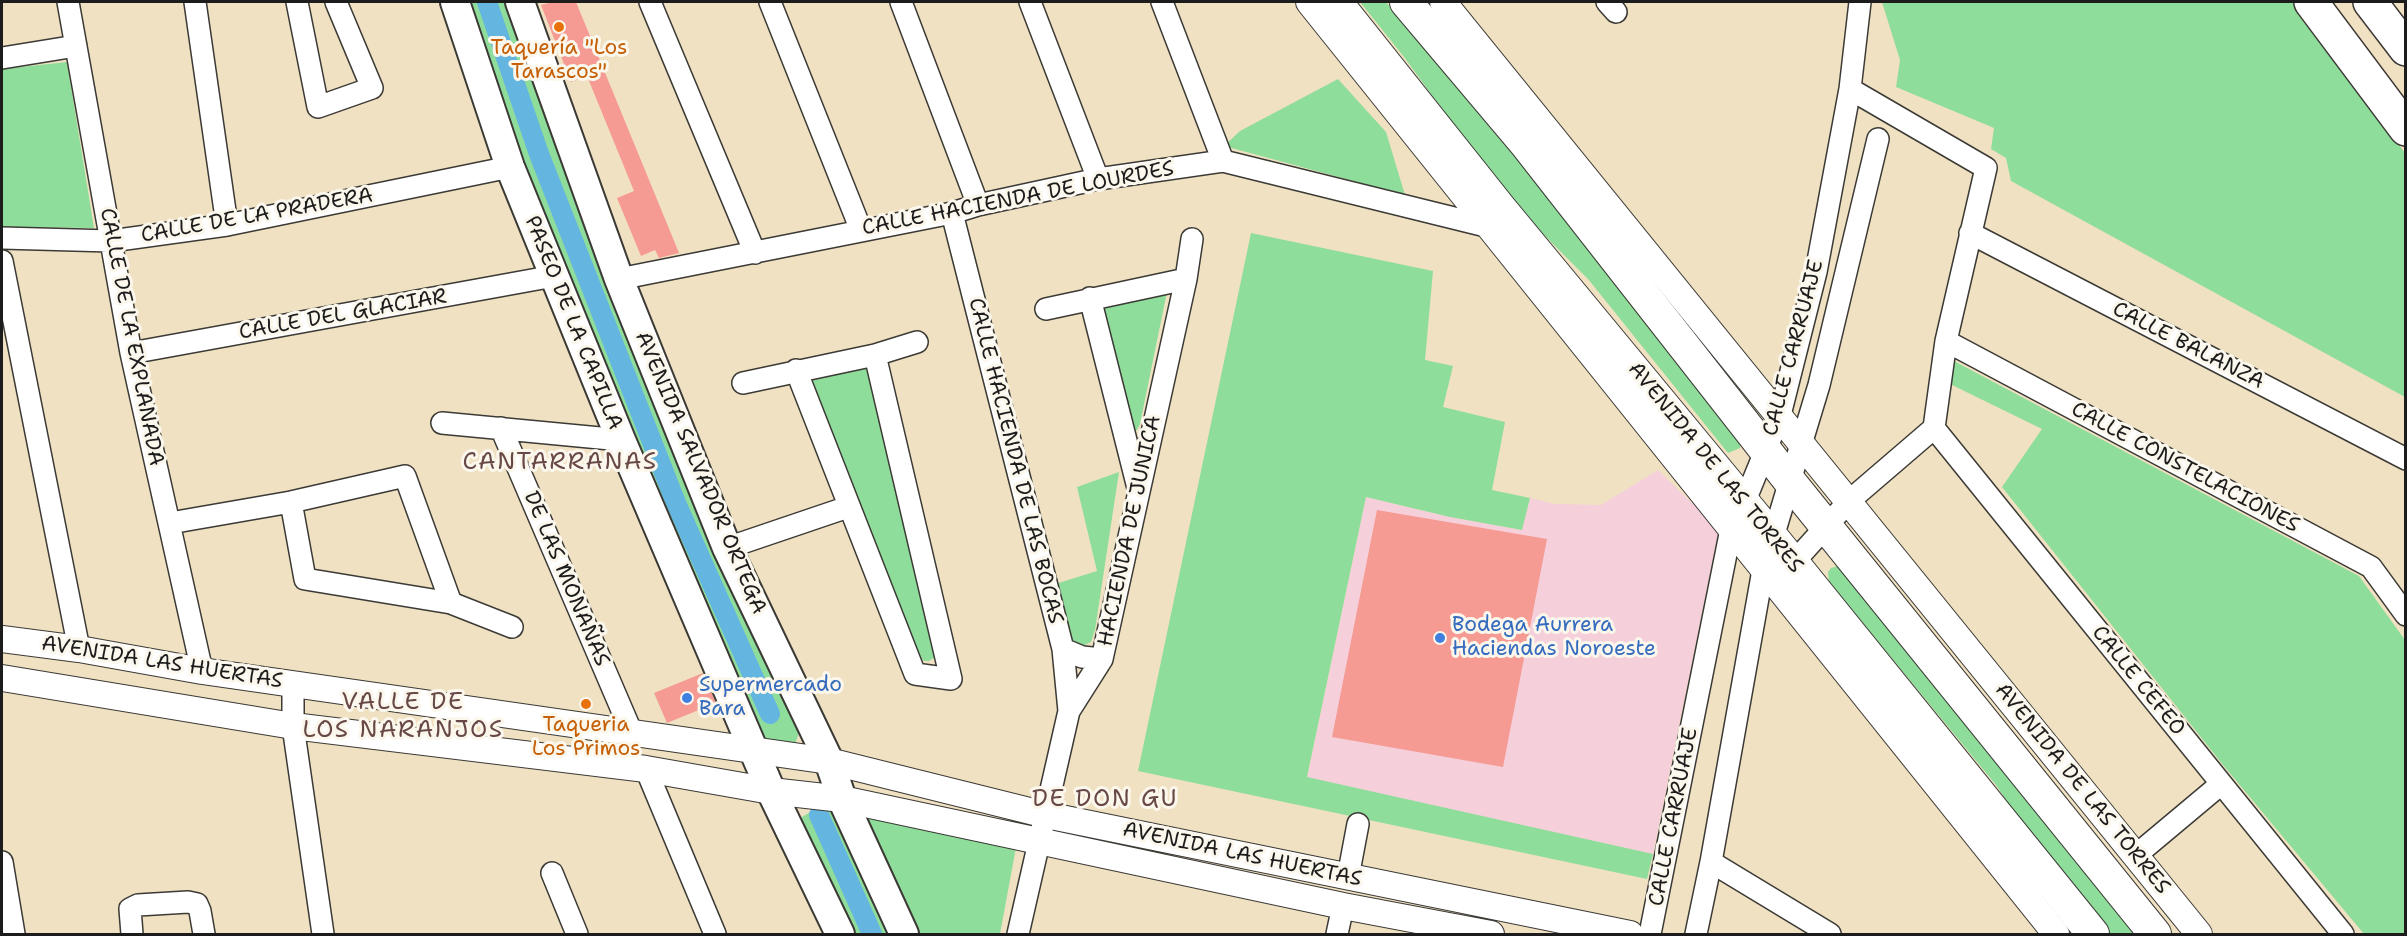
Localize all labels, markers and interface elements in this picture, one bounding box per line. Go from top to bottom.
marker: Taquería "Los Tarascos" [552,20,566,34]
place label: Taquería "Los Tarascos" [491,36,627,86]
street label: CALLE HACIENDA DE LOURDES [860,156,1176,242]
street label: CALLE DE LA PRADERA [139,183,375,249]
street label: CALLE DE LA EXPLANADA [94,206,168,468]
street label: PASEO DE LA CAPILLA [519,212,627,434]
street label: CALLE CARRUAJE [1758,257,1830,439]
street label: CALLE DEL GLACIAR [237,284,449,346]
street label: CALLE HACIENDA DE LAS BOCAS [962,295,1068,627]
street label: CALLE BALANZA [2108,297,2268,395]
street label: AVENIDA SALVADOR ORTEGA [629,328,771,618]
street label: AVENIDA DE LAS TORRES [1622,357,1808,579]
street label: CALLE CONSTELACIONES [2067,397,2303,539]
street label: HACIENDA DE JUNICA [1093,413,1167,649]
district label: CANTARRANAS [462,449,658,477]
street label: DE LAS MONAÑAS [518,488,614,670]
place label: Bodega Aurrera Haciendas Noroeste [1452,613,1656,663]
street label: CALLE CEFEO [2086,621,2190,741]
street label: AVENIDA LAS HUERTAS [40,631,284,695]
marker: Bodega Aurrera Haciendas Noroeste [1433,631,1447,645]
place label: Supermercado Bara [699,673,842,723]
street label: AVENIDA DE LAS TORRES [1989,678,2175,900]
district label: VALLE DE LOS NARANJOS [302,689,504,745]
marker: Supermercado Bara [680,691,694,705]
marker: Taqueria Los Primos [579,697,593,711]
place label: Taqueria Los Primos [532,713,640,763]
street label: CALLE CARRUAJE [1644,726,1704,908]
district label: DE DON GU [1032,786,1178,814]
street label: AVENIDA LAS HUERTAS [1120,817,1364,893]

